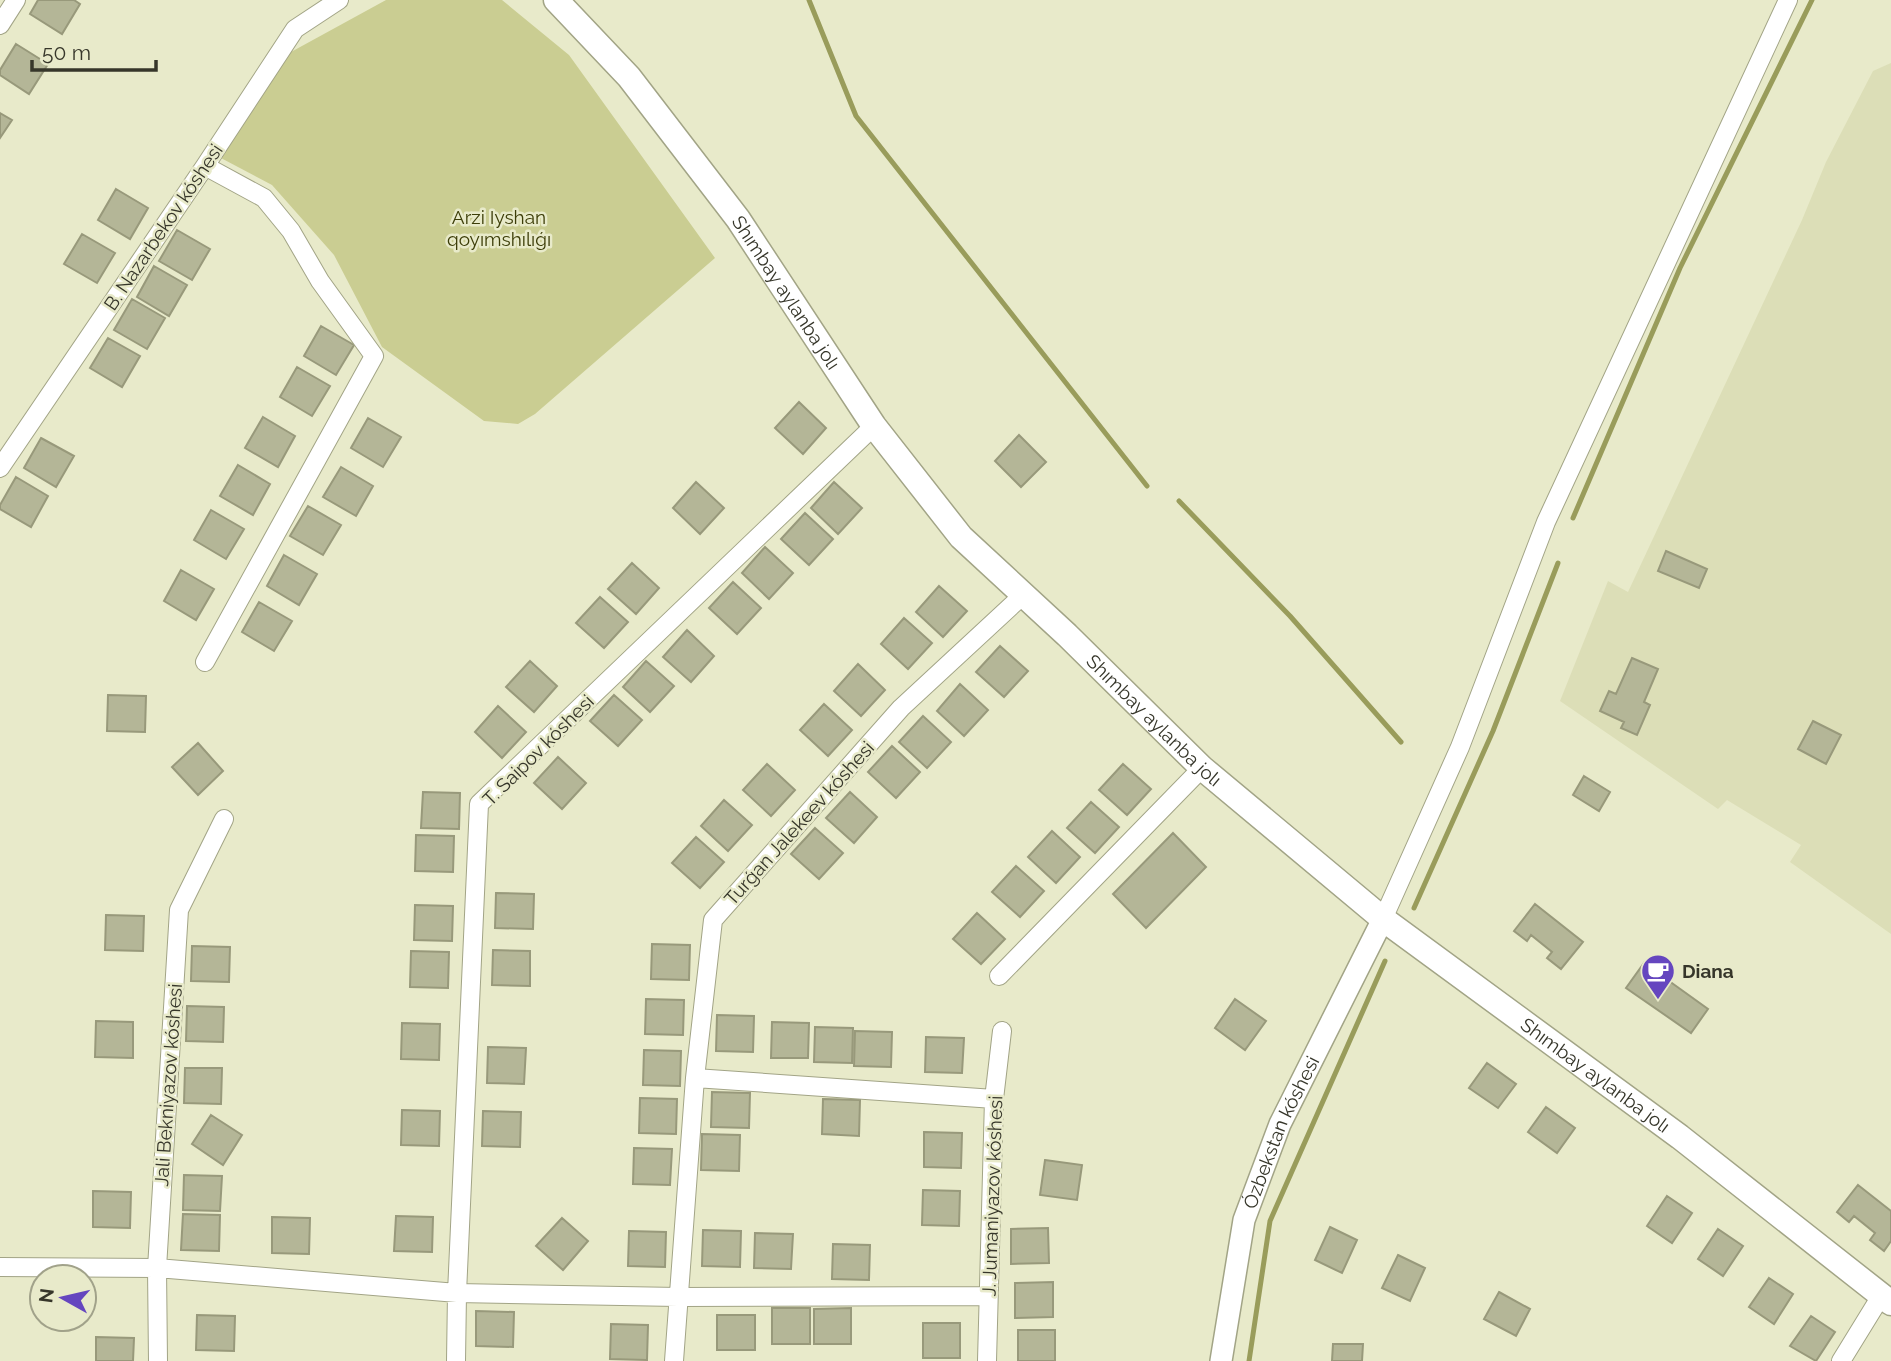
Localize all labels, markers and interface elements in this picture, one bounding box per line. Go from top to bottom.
scale bar [32,28,156,72]
text: 50 m [42,40,91,65]
street label: B. Nazarbekov kóshesi [99,140,227,314]
park label: Arzi Iyshan qoyımshılıǵı [447,206,551,250]
street label: Shımbay aylanba jolı [728,211,845,374]
street label: Shımbay aylanba jolı [1082,650,1226,791]
street label: T. Saipov kóshesi [478,690,598,810]
street label: Turǵan Jalekeev kóshesi [720,737,878,909]
cafe icon: Diana [1639,952,1677,1001]
place label: Diana [1682,960,1734,982]
street label: Jali Bekniyazov kóshesi [150,983,186,1187]
street label: Shımbay aylanba jolı [1517,1013,1674,1137]
street label: Ózbekstan kóshesi [1238,1052,1323,1212]
street label: J. Jumaniyazov kóshesi [978,1095,1006,1297]
north arrow [28,1263,98,1333]
text: N [34,1287,58,1304]

